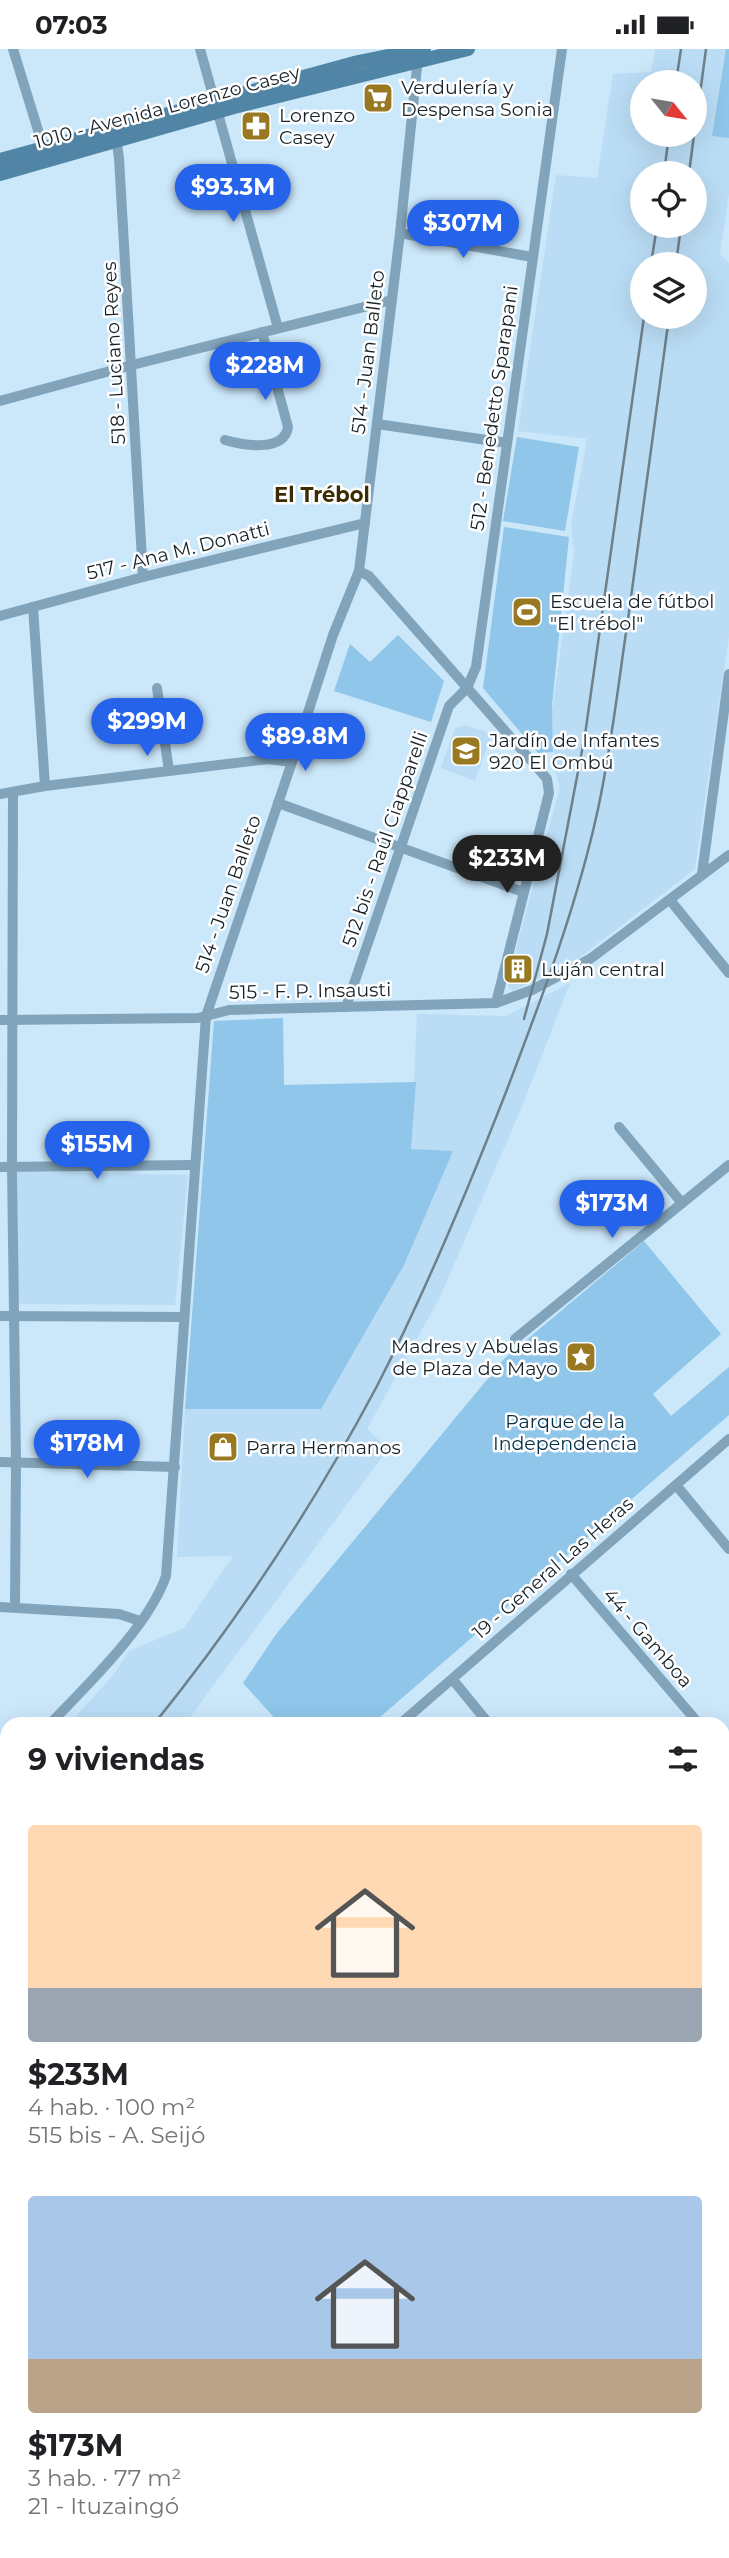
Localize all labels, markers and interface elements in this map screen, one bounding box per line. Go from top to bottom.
text: 07:03 [35,9,108,41]
street label: 1010 - Avenida Lorenzo Casey [32,60,303,154]
north arrow [630,70,707,147]
map controls [630,70,707,329]
place label: Verdulería y Despensa Sonia [401,76,553,121]
supermarket icon: Verdulería y Despensa Sonia [361,81,395,115]
place label: Lorenzo Casey [279,104,355,149]
pharmacy icon: Lorenzo Casey [239,109,273,143]
button: locate [630,161,707,238]
pin: $93.3M [176,165,290,224]
text: $93.3M [191,173,275,201]
pin: $307M [414,201,512,260]
text: $307M [423,209,503,237]
button: layers [630,252,707,329]
street label: 518 - Luciano Reyes [98,261,130,445]
street label: 514 - Juan Balleto [347,269,389,435]
street label: 512 - Benedetto Sparapani [465,284,523,532]
pin: $228M [216,343,314,402]
text: $228M [226,351,304,379]
district label: El Trébol [274,482,370,507]
street label: 517 - Ana M. Donatti [84,517,272,585]
place label: Escuela de fútbol "El trébol" [550,590,714,635]
sports icon: Escuela de fútbol "El trébol" [510,595,544,629]
pin: $299M [98,699,196,758]
text: $299M [107,707,187,735]
pin: $89.8M [248,713,362,773]
text: $89.8M [261,722,349,750]
street label: 512 bis - Raúl Ciapparelli [337,728,433,950]
place label: Jardín de Infantes 920 El Ombú [488,729,659,774]
school or university icon: Jardín de Infantes 920 El Ombú [449,734,483,768]
street label: 514 - Juan Balleto [190,812,266,976]
pin: $233M [458,835,556,895]
text: $233M [468,844,546,872]
building icon: Luján central [501,952,535,986]
place label: Luján central [541,958,665,981]
street label: 515 - F. P. Insausti [229,978,391,1004]
pin: $155M [48,1121,146,1181]
text: $155M [61,1130,133,1158]
pin: $173M [563,1181,661,1240]
text: $173M [575,1189,649,1217]
place label: Madres y Abuelas de Plaza de Mayo [391,1335,558,1380]
place icon: Madres y Abuelas de Plaza de Mayo [564,1340,598,1374]
park label: Parque de la Independencia [493,1410,637,1455]
pin: $178M [38,1421,136,1480]
text: $178M [50,1429,124,1457]
shop icon: Parra Hermanos [206,1430,240,1464]
place label: Parra Hermanos [246,1436,401,1459]
street label: 19 - General Las Heras [468,1492,638,1644]
street label: 44 - Gamboa [599,1584,697,1692]
icon: filters [664,1740,702,1778]
text: 9 viviendas [28,1741,205,1778]
icon: home [302,1870,428,1996]
text: $233M [28,2056,129,2093]
text: 4 hab. · 100 m² [28,2093,195,2121]
text: 515 bis - A. Seijó [28,2121,205,2149]
icon: home [302,2241,428,2367]
text: $173M [28,2427,123,2464]
text: 3 hab. · 77 m² [28,2464,182,2492]
text: 21 - Ituzaingó [28,2492,179,2520]

